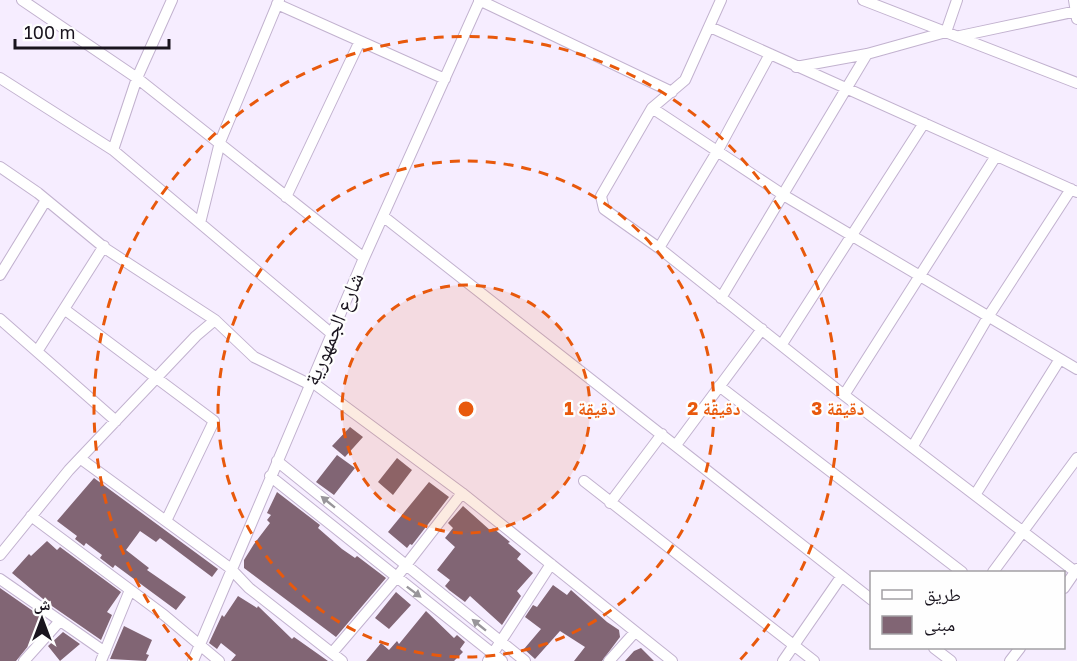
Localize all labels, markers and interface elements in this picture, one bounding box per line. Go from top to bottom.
scale bar [15,12,170,50]
text: 100 m [24,21,75,43]
street label: شارع الجمهورية [298,268,369,389]
text: 1 دقيقة [564,397,616,419]
text: 2 دقيقة [687,397,741,419]
text: 3 دقيقة [811,397,865,419]
centre of rings [456,399,476,419]
one-way arrow [320,496,335,509]
legend [870,571,1065,649]
text: طريق [924,583,961,606]
one-way arrow [405,586,421,598]
north arrow [12,589,72,649]
text: ش [34,594,51,614]
text: مبنى [924,613,955,636]
one-way arrow [471,618,487,631]

